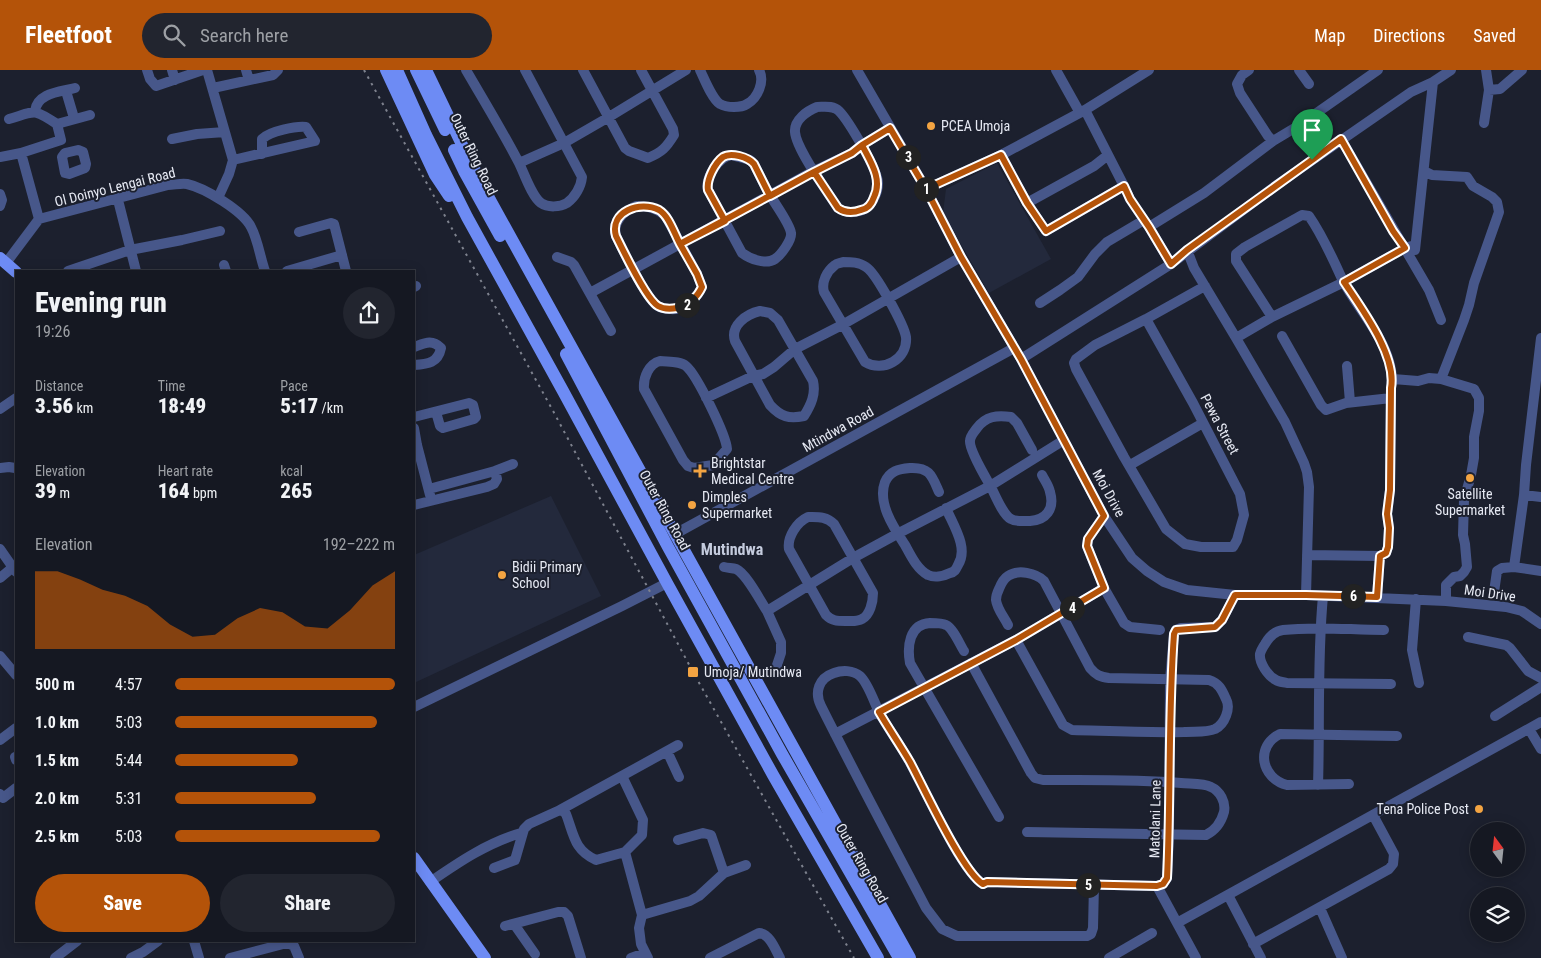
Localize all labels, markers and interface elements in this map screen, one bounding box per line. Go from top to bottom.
search box [142,13,492,58]
text: Fleetfoot [25,21,112,49]
icon: search [160,21,188,49]
text: Search here [200,24,288,47]
text: Map [1314,25,1345,46]
text: Directions [1373,25,1445,46]
text: Saved [1473,25,1516,46]
pin [1291,109,1333,160]
street label: Outer Ring Road [447,110,501,198]
icon: arrive [1298,116,1326,144]
place label: PCEA Umoja [941,118,1010,134]
marker: PCEA Umoja [925,120,937,132]
pin: 3 [896,144,920,170]
text: 3 [905,149,912,165]
street label: Ol Doinyo Lengai Road [53,164,177,210]
pin: 1 [914,176,938,202]
text: 1 [923,181,930,197]
text: Evening run [35,286,167,319]
button: share [343,287,395,339]
pin: 2 [674,292,700,318]
text: 2 [684,297,691,313]
text: 19:26 [35,322,70,341]
text: Distance [35,378,83,394]
text: Time [158,378,185,394]
text: Pace [280,378,308,394]
street label: Pewa Street [1197,391,1243,457]
text: 3.56 [35,394,73,418]
text: 18:49 [158,394,206,418]
text: 5:17 [280,394,318,418]
text: km [73,400,93,416]
text: /km [318,400,344,416]
street label: Mtindwa Road [800,403,876,455]
place label: Brightstar Medical Centre [711,455,794,487]
text: Elevation [35,463,85,479]
text: Heart rate [158,463,213,479]
text: kcal [280,463,303,479]
marker: Brightstar Medical Centre [693,464,707,478]
street label: Moi Drive [1089,466,1129,520]
street label: Outer Ring Road [636,467,694,553]
marker: Satellite Supermarket [1464,472,1476,484]
text: 39 [35,479,56,503]
text: 164 [158,479,190,503]
text: 265 [280,479,312,503]
text: m [56,485,70,501]
text: bpm [190,485,217,501]
place label: Satellite Supermarket [1435,486,1505,518]
place label: Dimples Supermarket [702,489,772,521]
marker: Dimples Supermarket [686,499,698,511]
text: Elevation [35,535,93,554]
text: 192–222 m [323,535,395,554]
district label: Mutindwa [701,540,764,559]
place label: Bidii Primary School [512,559,582,591]
marker: Bidii Primary School [496,569,508,581]
street label: Moi Drive [1463,581,1517,605]
pin: 6 [1340,584,1366,608]
text: 6 [1350,588,1357,604]
pin: 4 [1060,596,1084,620]
text: 4 [1069,600,1076,616]
place label: Umoja/ Mutindwa [704,664,802,680]
marker: Umoja/ Mutindwa [686,665,700,679]
text: 500 m [35,675,75,694]
text: 4:57 [115,675,142,694]
text: 1.0 km [35,713,79,732]
text: 5:03 [115,713,142,732]
text: 1.5 km [35,751,79,770]
text: 5:44 [115,751,142,770]
street label: Matolani Lane [1146,779,1164,858]
text: 2.0 km [35,789,79,808]
text: 5:31 [115,789,142,808]
place label: Tena Police Post [1377,801,1469,817]
marker: Tena Police Post [1473,803,1485,815]
street label: Outer Ring Road [833,820,891,906]
north arrow [1470,822,1525,878]
map controls [1470,822,1525,942]
text: 2.5 km [35,827,79,846]
text: 5:03 [115,827,142,846]
pin: 5 [1076,872,1100,898]
button: Save [35,874,210,932]
button: Share [220,874,395,932]
text: 5 [1085,877,1092,893]
button: layers [1470,887,1525,942]

